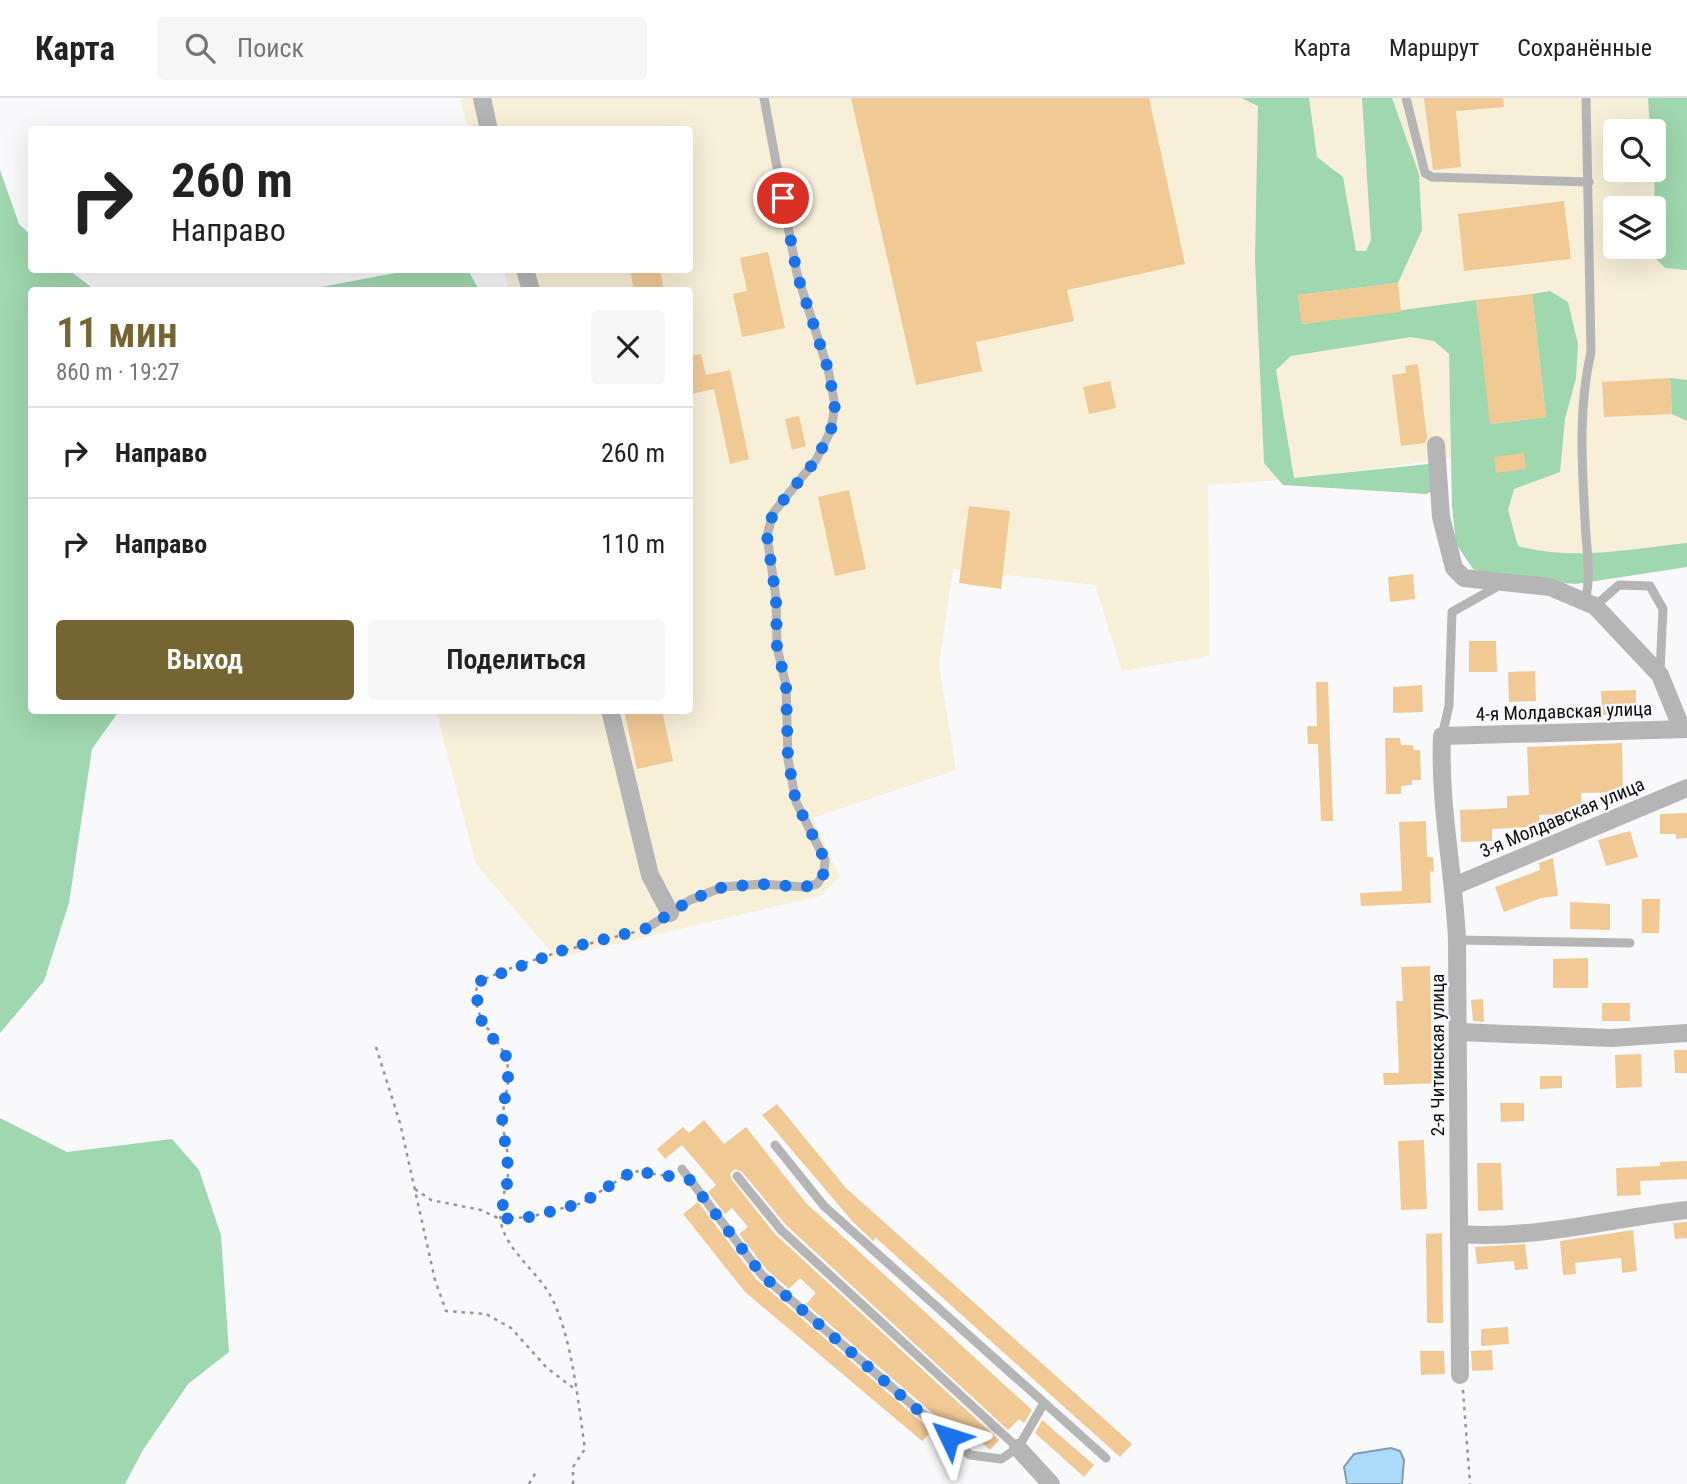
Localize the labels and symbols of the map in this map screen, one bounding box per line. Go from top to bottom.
pin [753,168,813,228]
street label: 4-я Молдавская улица [1475,697,1653,726]
street label: 3-я Молдавская улица [1477,772,1648,863]
street label: 2-я Читинская улица [1426,974,1449,1136]
position arrow [912,1400,986,1474]

